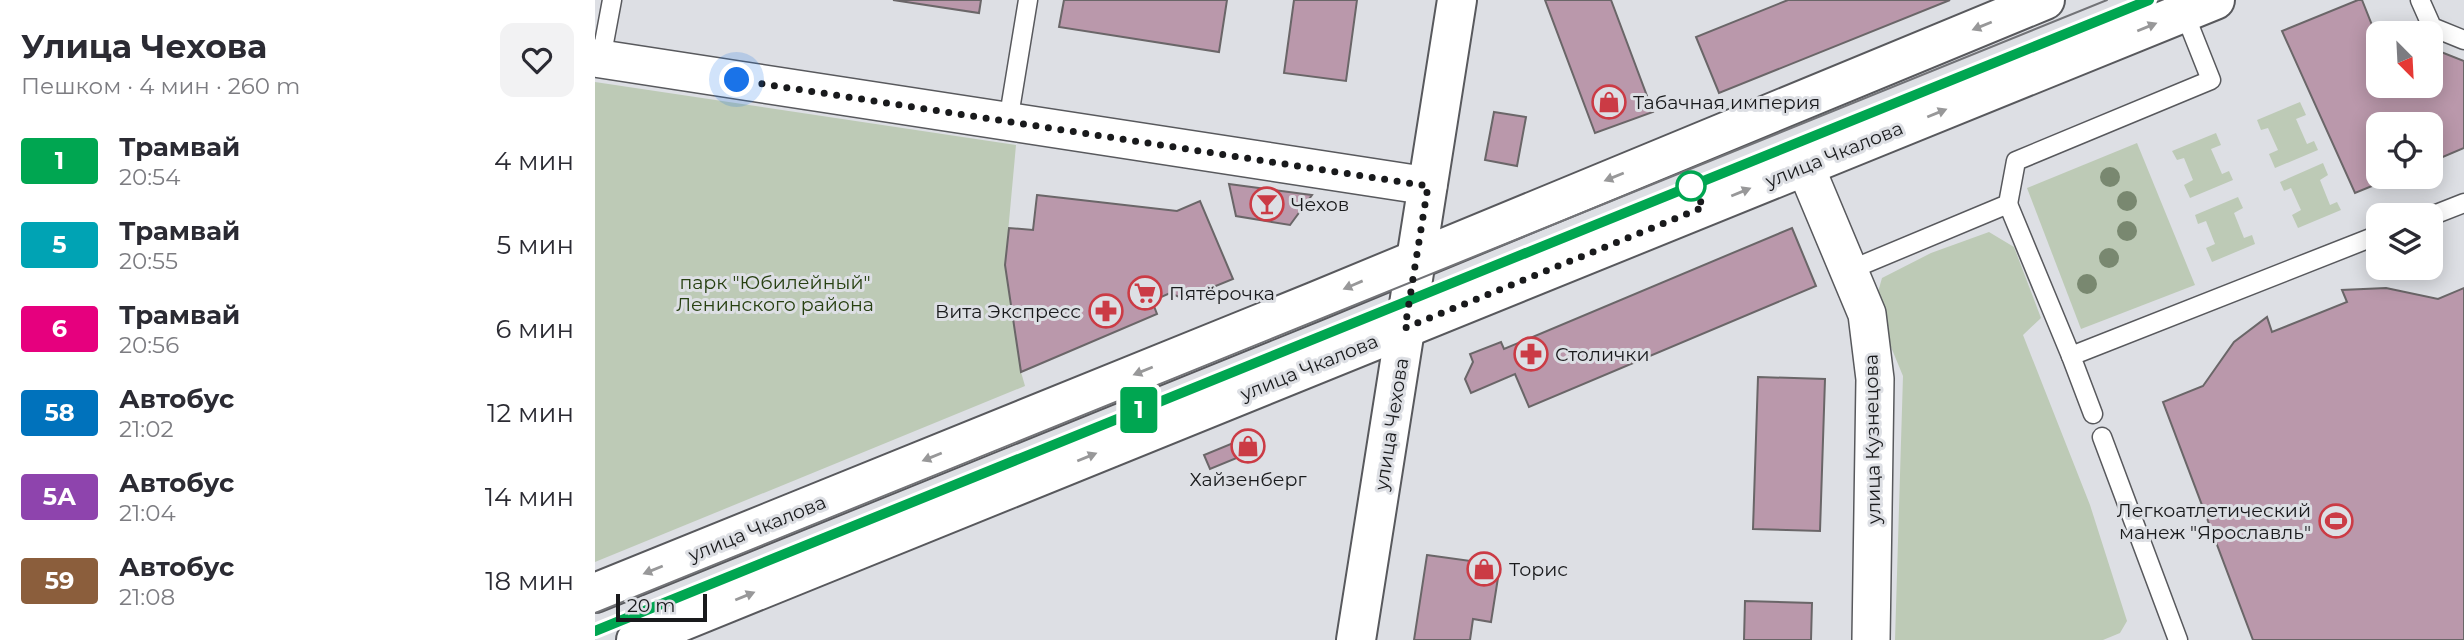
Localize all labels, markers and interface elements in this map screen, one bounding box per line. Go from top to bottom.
one-way arrow [1972,21,1993,32]
north arrow [2366,21,2443,98]
map controls [2366,21,2443,280]
one-way arrow [2137,22,2158,33]
button: heart [500,23,574,97]
text: Улица Чехова [21,26,267,66]
your location [719,62,754,97]
text: Пешком · 4 мин · 260 m [21,72,300,100]
shop icon: Табачная империя [1590,83,1628,121]
place label: Табачная империя [1633,91,1820,114]
one-way arrow [1926,107,1947,118]
button: locate [2366,112,2443,189]
street label: улица Чкалова [1761,116,1906,193]
text: Трамвай [119,131,240,163]
text: 4 мин [494,145,574,177]
text: 1 [55,146,64,175]
text: 20:54 [119,163,180,191]
unlabelled marker [1676,171,1706,201]
one-way arrow [1603,172,1624,183]
bar icon: Чехов [1248,185,1286,223]
one-way arrow [1731,186,1752,197]
place label: Чехов [1291,193,1349,216]
button: layers [2366,203,2443,280]
text: Трамвай [119,215,240,247]
text: 5 мин [496,229,574,261]
text: 5 [52,230,67,259]
text: 20:55 [119,247,178,275]
park label: парк "Юбилейный" Ленинского района [676,271,874,316]
supermarket icon: Пятёрочка [1126,274,1164,312]
one-way arrow [1343,280,1364,291]
place label: Пятёрочка [1169,282,1275,305]
pharmacy icon: Вита Экспресс [1087,292,1125,330]
text: Трамвай [119,299,240,331]
place label: Вита Экспресс [935,300,1081,323]
text: 6 мин [495,313,574,345]
text: 6 [52,314,67,343]
street label: улица Чкалова [1236,329,1381,406]
text: 20:56 [119,331,179,359]
pharmacy icon: Столички [1512,335,1550,373]
place label: Столички [1555,343,1649,366]
street label: улица Кузнецова [1860,354,1886,525]
street label: улица Чехова [1370,356,1413,493]
one-way arrow [1132,366,1153,377]
text: Автобус [119,383,234,415]
line badge: 1 [1116,387,1162,433]
text: 1 [1134,395,1144,424]
text: 12 мин [487,397,574,429]
text: 58 [44,398,75,427]
text: 21:02 [119,415,174,443]
shop icon: Хайзенберг [1229,427,1267,465]
one-way arrow [921,451,942,462]
one-way arrow [1077,451,1097,463]
text: Автобус [119,467,234,499]
place label: Хайзенберг [1189,468,1307,491]
text: 14 мин [485,481,574,513]
text: 5А [43,482,76,511]
street label: улица Чкалова [684,490,829,567]
text: 21:04 [119,499,176,527]
place label: Легкоатлетический манеж "Ярославль" [2117,499,2311,544]
sports icon: Легкоатлетический манеж "Ярославль" [2317,502,2355,540]
shop icon: Торис [1465,550,1503,588]
text: Автобус [119,551,234,583]
place label: Торис [1509,558,1568,581]
one-way arrow [643,564,663,576]
text: 18 мин [485,565,574,597]
text: 59 [45,566,74,595]
text: 21:08 [119,583,175,611]
one-way arrow [734,590,755,601]
scale bar [616,591,707,623]
text: 20 m [627,594,675,617]

